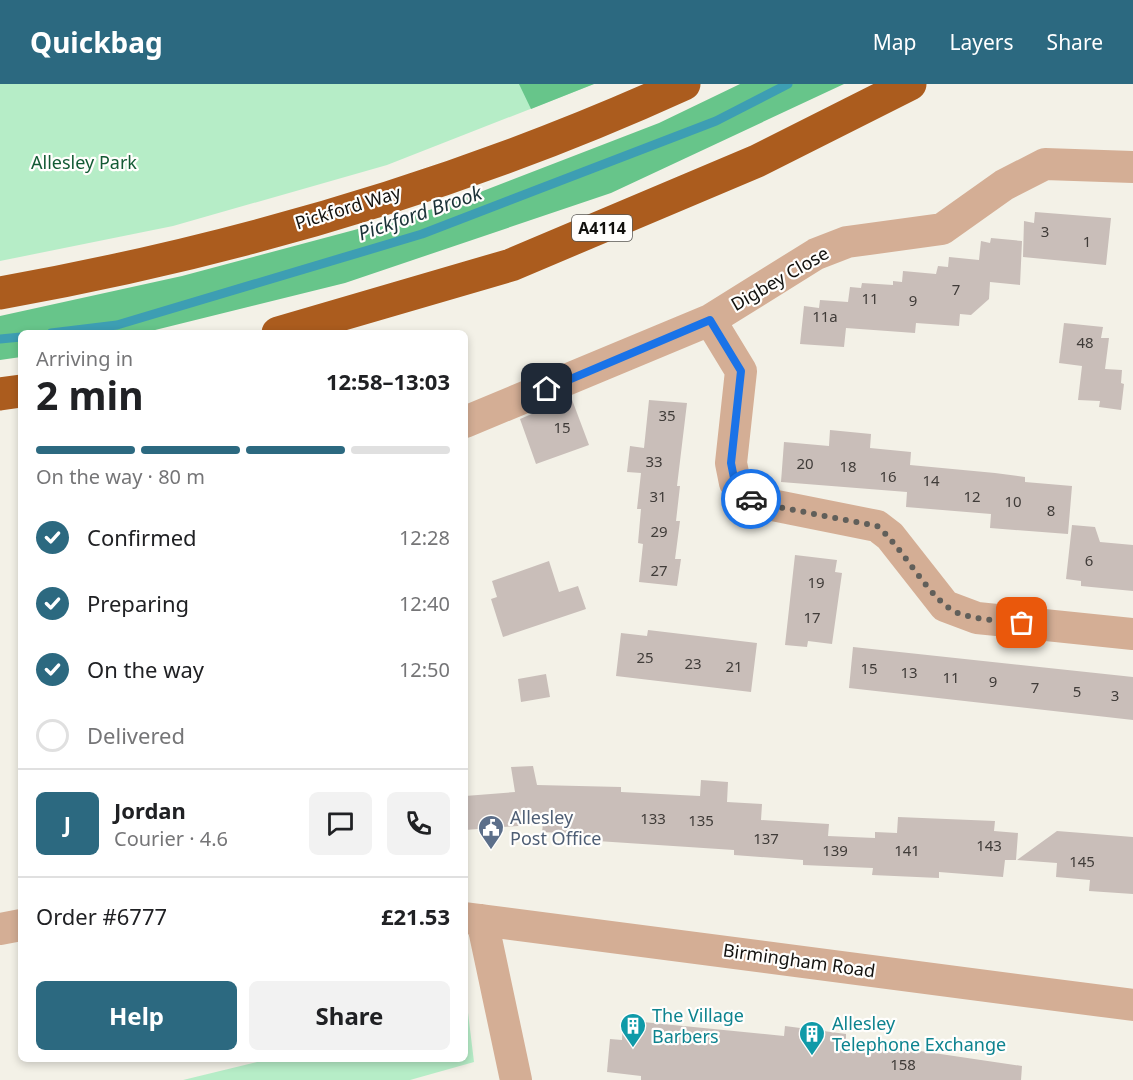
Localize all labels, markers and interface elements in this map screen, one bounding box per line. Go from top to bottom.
text: Quickbag [30,23,163,61]
text: Map [873,28,917,56]
text: Layers [950,28,1014,56]
text: Share [1047,28,1103,56]
park label: Allesley Park [31,150,137,174]
water label: Pickford Brook [354,178,486,246]
street label: Pickford Way [292,179,404,235]
road number: A4114 [572,215,632,241]
house number: 3 [1041,221,1049,241]
house number: 1 [1083,231,1091,251]
street label: Digbey Close [726,240,833,316]
house number: 7 [952,279,960,299]
house number: 11 [861,288,879,308]
house number: 9 [909,290,917,310]
house number: 11a [812,306,838,326]
house number: 48 [1076,332,1094,352]
text: Arriving in [36,345,133,372]
pin [521,363,572,414]
text: 12:58–13:03 [326,366,450,396]
text: 2 min [36,368,143,421]
icon: home [530,372,563,405]
house number: 35 [658,405,676,425]
house number: 15 [553,417,571,437]
house number: 33 [645,451,663,471]
house number: 20 [796,453,814,473]
house number: 18 [839,456,857,476]
text: On the way · 80 m [36,463,205,490]
house number: 16 [879,466,897,486]
courier [721,469,781,529]
house number: 14 [922,470,940,490]
icon: car [735,483,768,516]
house number: 31 [649,486,667,506]
house number: 12 [963,486,981,506]
house number: 10 [1004,491,1022,511]
house number: 8 [1047,500,1055,520]
icon: check [36,521,69,554]
house number: 29 [650,521,668,541]
text: Confirmed [87,522,197,552]
text: 12:28 [399,524,450,551]
house number: 6 [1085,550,1093,570]
house number: 27 [650,560,668,580]
house number: 19 [807,572,825,592]
icon: check [36,587,69,620]
text: Preparing [87,588,189,618]
text: 12:40 [399,590,450,617]
pin [996,597,1047,648]
icon: bag [1005,606,1038,639]
house number: 17 [803,607,821,627]
house number: 25 [636,647,654,667]
icon: check [36,653,69,686]
house number: 23 [684,653,702,673]
text: On the way [87,654,204,684]
text: 12:50 [399,656,450,683]
house number: 21 [725,656,743,676]
house number: 15 [860,658,878,678]
house number: 13 [900,662,918,682]
house number: 11 [942,667,960,687]
house number: 9 [989,671,997,691]
house number: 7 [1031,677,1039,697]
house number: 5 [1073,681,1081,701]
house number: 3 [1111,685,1119,705]
text: Delivered [87,720,185,750]
button: chat [309,792,372,855]
button: phone [387,792,450,855]
text: Jordan [114,795,186,825]
place label: Allesley Post Office [510,805,601,850]
text: J [64,808,71,838]
house number: 133 [640,808,666,828]
house number: 135 [688,810,714,830]
public building icon: Allesley Post Office [476,813,506,851]
text: Courier · 4.6 [114,825,228,852]
house number: 137 [753,828,779,848]
house number: 143 [976,835,1002,855]
house number: 139 [822,840,848,860]
house number: 141 [894,840,920,860]
house number: 145 [1069,851,1095,871]
text: Order #6777 [36,901,167,931]
text: £21.53 [381,901,450,931]
street label: Birmingham Road [721,937,877,983]
button: Help [36,981,237,1050]
button: Share [249,981,450,1050]
place label: The Village Barbers [652,1003,744,1048]
building icon: The Village Barbers [618,1011,648,1049]
place label: Allesley Telephone Exchange [832,1011,1006,1056]
building icon: Allesley Telephone Exchange [797,1019,827,1057]
house number: 158 [890,1054,916,1074]

